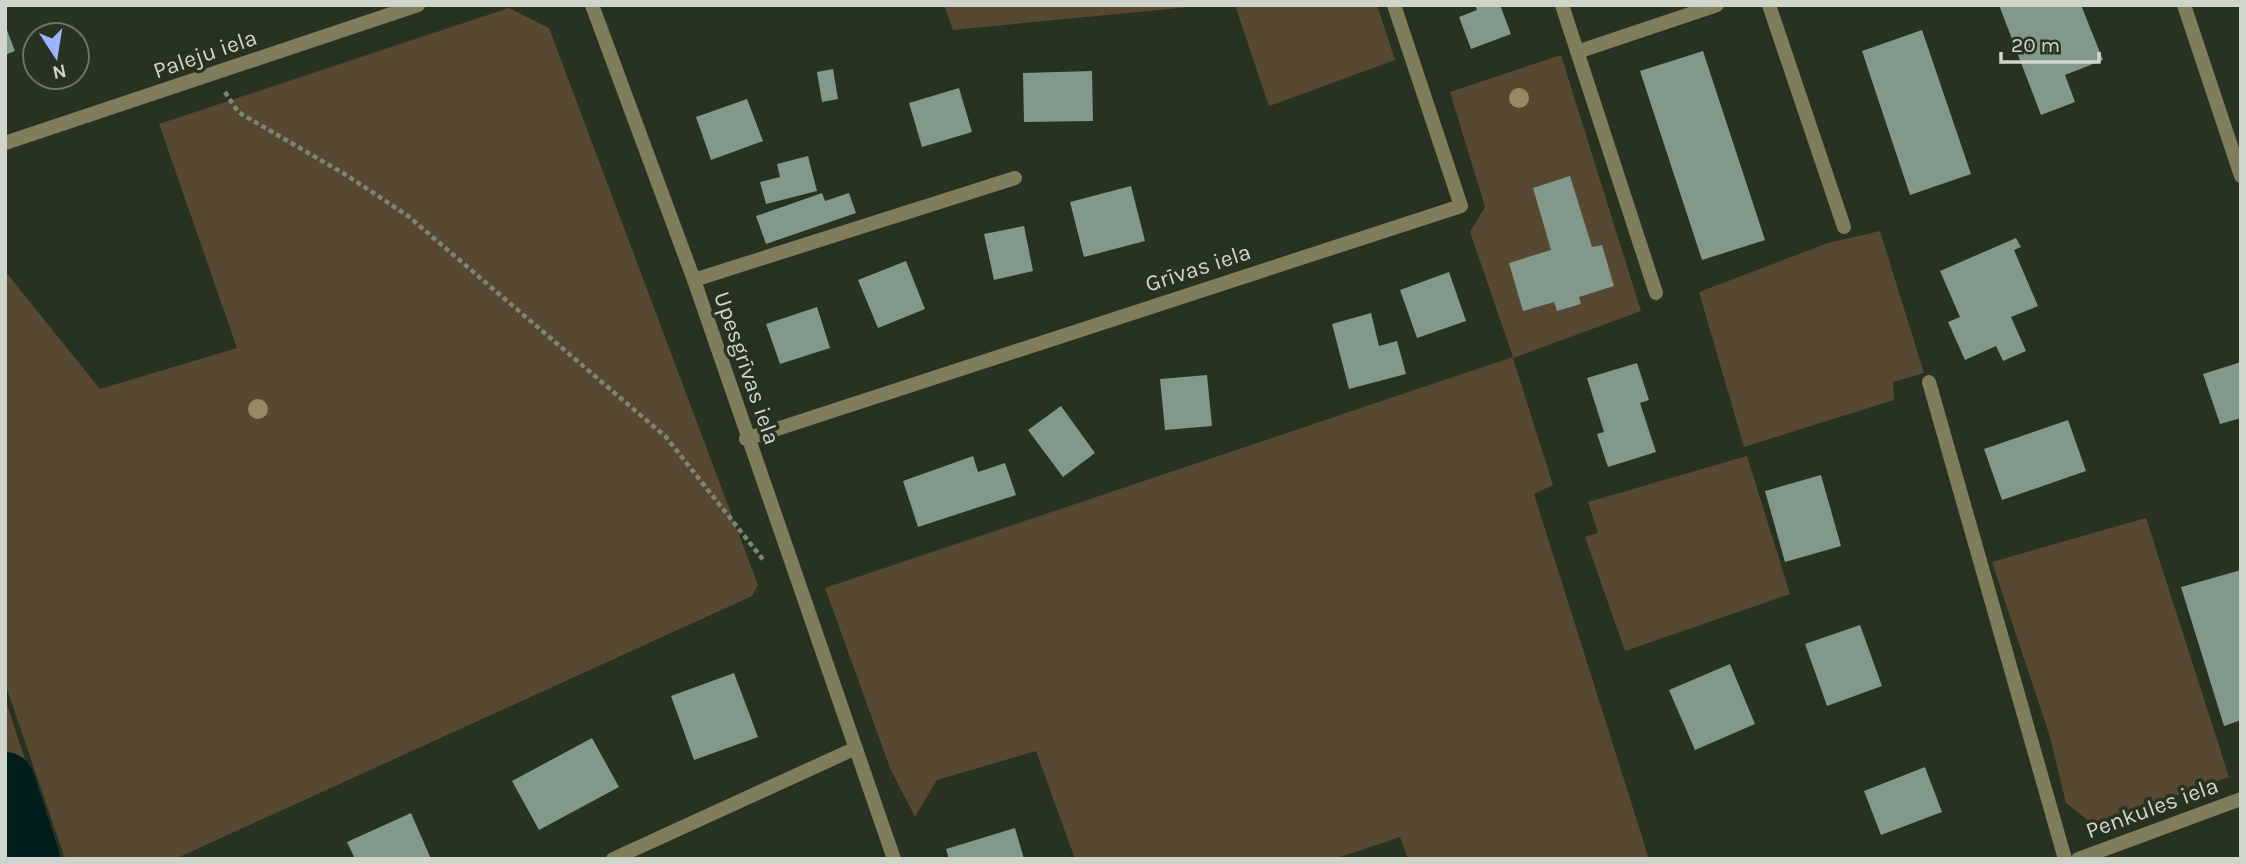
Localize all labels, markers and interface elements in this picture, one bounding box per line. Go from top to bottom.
north arrow [21,21,91,91]
scale bar [2001,21,2099,65]
street label: Paleju iela [150,24,260,84]
text: 20 m [2011,33,2060,57]
text: N [50,59,68,84]
street label: Grīvas iela [1142,238,1254,298]
street label: Upesgrīvas iela [708,288,786,448]
street label: Penkules iela [2082,772,2222,844]

